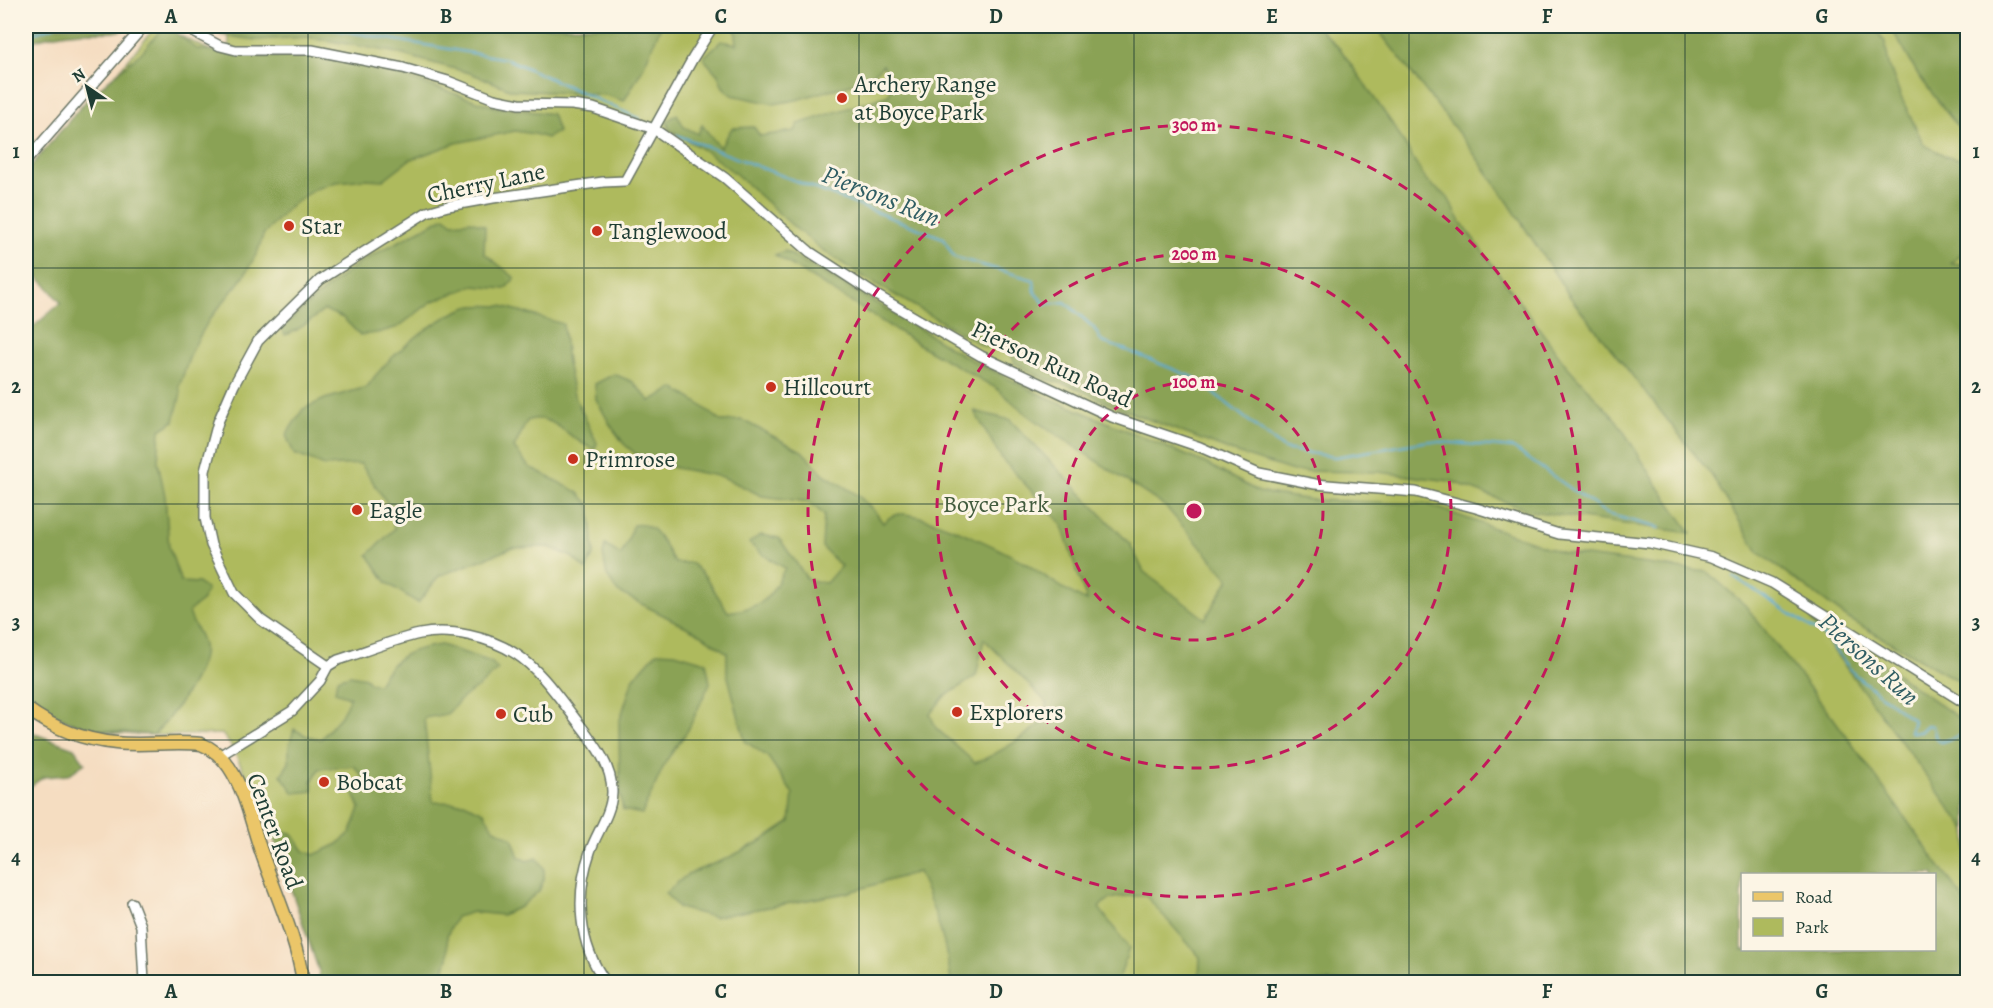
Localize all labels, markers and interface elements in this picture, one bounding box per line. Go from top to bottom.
text: A [164,3,178,30]
text: B [440,3,452,30]
text: C [715,3,727,30]
text: D [989,3,1003,30]
text: E [1266,3,1278,30]
text: F [1542,3,1553,30]
text: G [1815,3,1829,30]
north arrow [57,57,117,117]
text: N [68,63,90,88]
place label: Archery Range at Boyce Park [853,68,997,128]
marker: Archery Range at Boyce Park [835,91,849,105]
text: 300 m [1172,113,1216,137]
text: 1 [12,138,20,165]
text: 1 [1972,138,1980,165]
street label: Cherry Lane [424,155,548,211]
water label: Piersons Run [817,157,945,235]
place label: Star [301,210,342,242]
place label: Tanglewood [609,215,727,247]
marker: Star [282,219,296,233]
marker: Tanglewood [590,224,604,238]
text: 200 m [1171,242,1217,266]
street label: Pierson Run Road [966,313,1138,415]
text: 100 m [1173,370,1215,394]
place label: Hillcourt [783,371,871,403]
text: 2 [11,373,21,400]
text: 2 [1971,373,1981,400]
marker: Hillcourt [764,380,778,394]
place label: Primrose [585,443,675,475]
marker: Primrose [566,452,580,466]
park label: Boyce Park [943,488,1049,520]
place label: Eagle [369,494,423,526]
centre of rings [1184,501,1204,521]
marker: Eagle [350,503,364,517]
water label: Piersons Run [1811,604,1927,714]
text: 3 [12,609,20,636]
text: 3 [1972,609,1980,636]
place label: Explorers [969,696,1064,728]
place label: Cub [513,698,553,730]
marker: Explorers [950,705,964,719]
marker: Cub [494,707,508,721]
place label: Bobcat [336,766,403,798]
street label: Center Road [239,769,311,893]
marker: Bobcat [317,775,331,789]
text: 4 [11,844,21,871]
text: 4 [1971,844,1981,871]
legend [1741,873,1936,951]
text: Road [1795,885,1833,909]
text: Park [1795,915,1829,939]
text: A [164,978,178,1005]
text: B [440,978,452,1005]
text: C [715,978,727,1005]
text: D [989,978,1003,1005]
text: E [1266,978,1278,1005]
text: F [1542,978,1553,1005]
text: G [1815,978,1829,1005]

